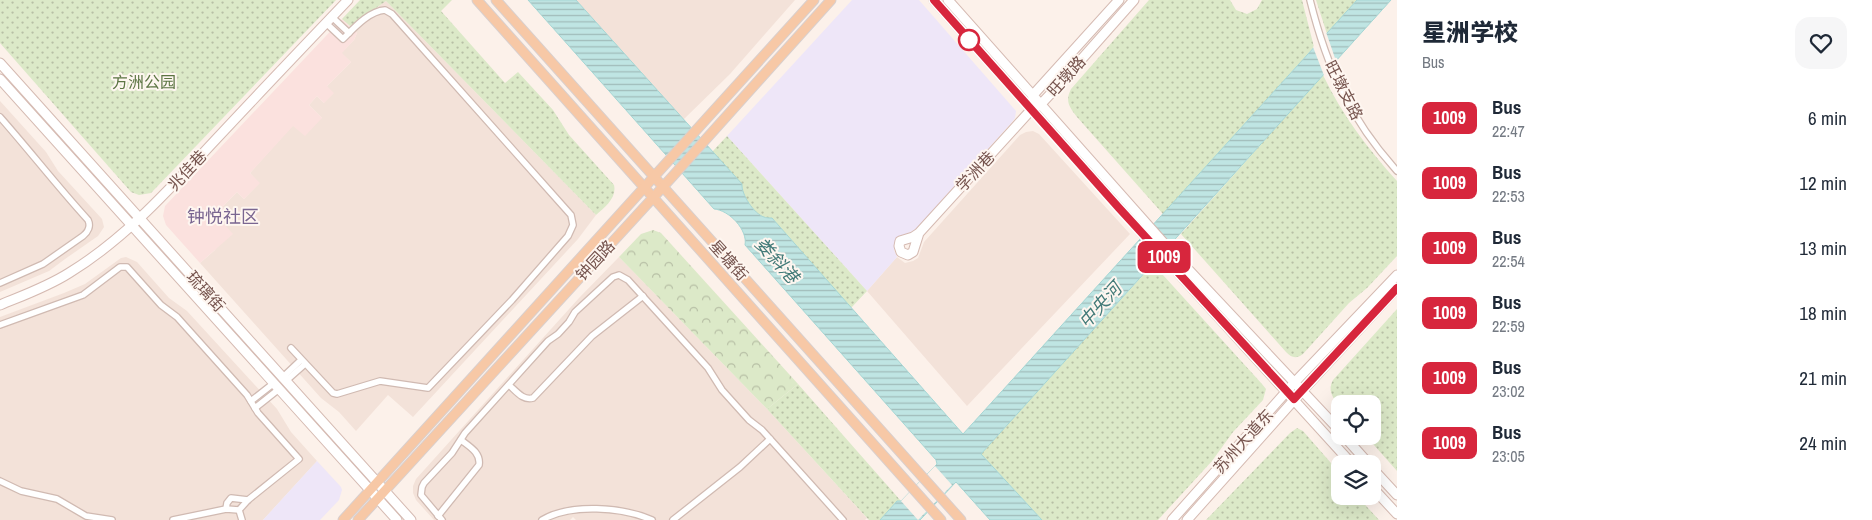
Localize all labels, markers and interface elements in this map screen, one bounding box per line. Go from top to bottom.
text: 星洲学校 [1422,16,1518,48]
button: heart [1795,17,1847,69]
unlabelled marker [958,29,980,51]
street label: 旺墩路 [1042,51,1090,101]
text: Bus [1422,51,1445,73]
street label: 旺墩支路 [1320,56,1368,124]
park label: 方洲公园 [112,71,176,93]
text: Bus [1492,94,1521,120]
text: 1009 [1433,105,1466,130]
text: 6 min [1808,105,1847,131]
text: 22:47 [1492,120,1525,142]
street label: 兆佳巷 [163,145,211,195]
street label: 学洲巷 [951,146,999,196]
text: Bus [1492,159,1521,185]
text: 1009 [1433,170,1466,195]
text: 12 min [1799,170,1847,196]
text: 22:53 [1492,185,1525,207]
district label: 钟悦社区 [187,204,259,229]
text: Bus [1492,224,1521,250]
water label: 娄斜港 [750,232,806,291]
street label: 钟园路 [571,235,619,285]
street label: 星塘街 [705,235,753,285]
text: 1009 [1433,235,1466,260]
text: 13 min [1799,235,1847,261]
line badge: 1009 [1129,241,1199,273]
text: 1009 [1148,244,1180,269]
text: 22:54 [1492,250,1525,272]
street label: 琉璃街 [182,266,230,316]
water label: 中央河 [1073,274,1129,333]
text: Bus [1492,289,1521,315]
text: 1009 [1433,300,1466,325]
text: 18 min [1799,300,1847,326]
text: 22:59 [1492,315,1525,337]
text: Bus [1492,354,1521,380]
text: 1009 [1433,365,1466,390]
text: 21 min [1799,365,1847,391]
text: 23:02 [1492,380,1525,402]
map controls [1331,395,1381,505]
button: locate [1331,395,1381,445]
street label: 苏州大道东 [1208,404,1278,478]
text: Bus [1492,419,1521,445]
text: 1009 [1433,430,1466,455]
text: 24 min [1799,430,1847,456]
text: 23:05 [1492,445,1525,467]
button: layers [1331,455,1381,505]

